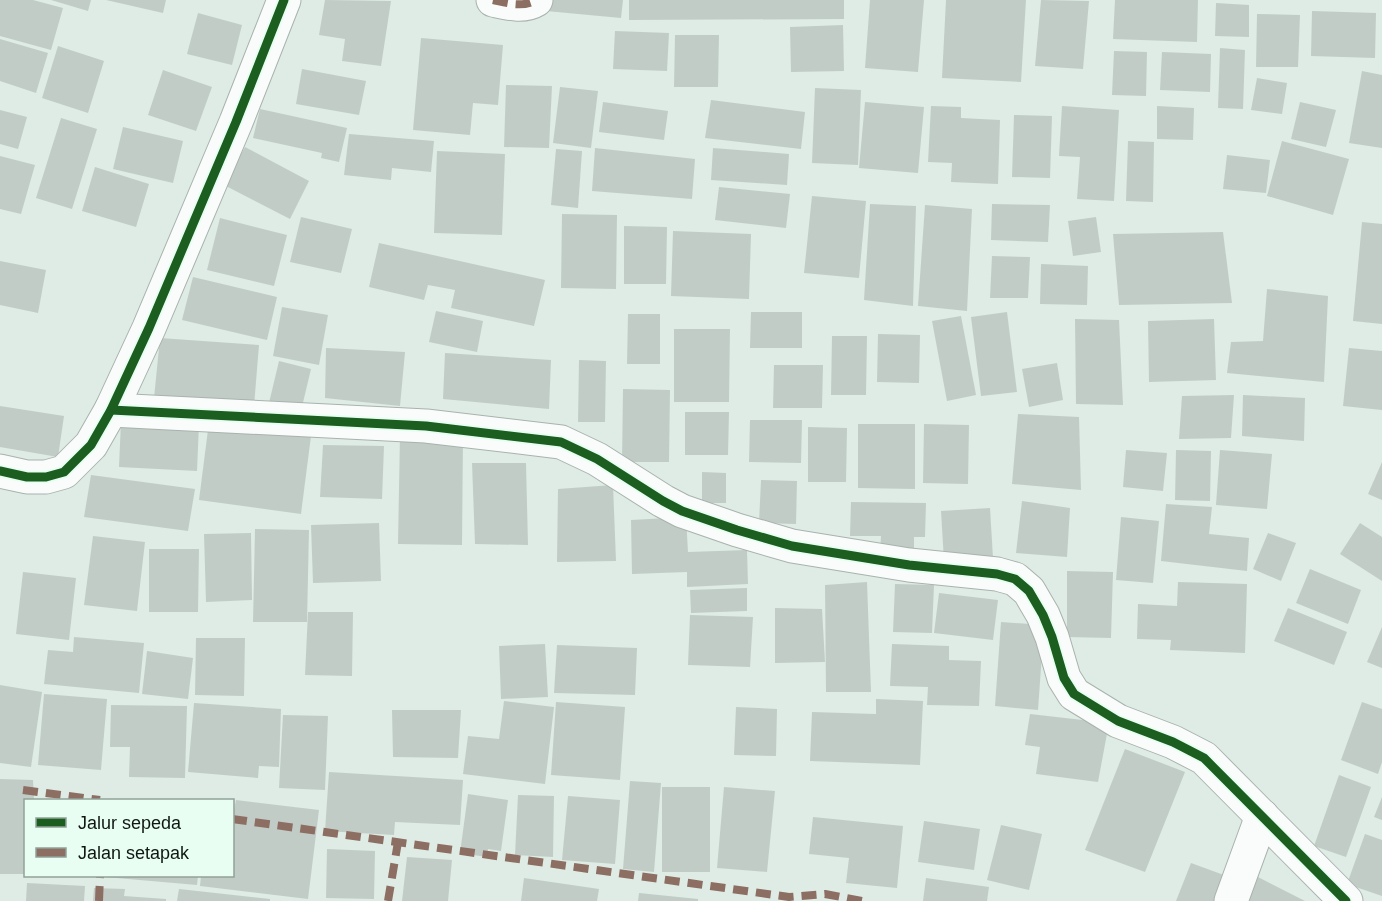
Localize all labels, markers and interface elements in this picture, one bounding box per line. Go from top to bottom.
legend [24,799,234,877]
text: Jalur sepeda [78,813,182,833]
text: Jalan setapak [78,843,190,863]

